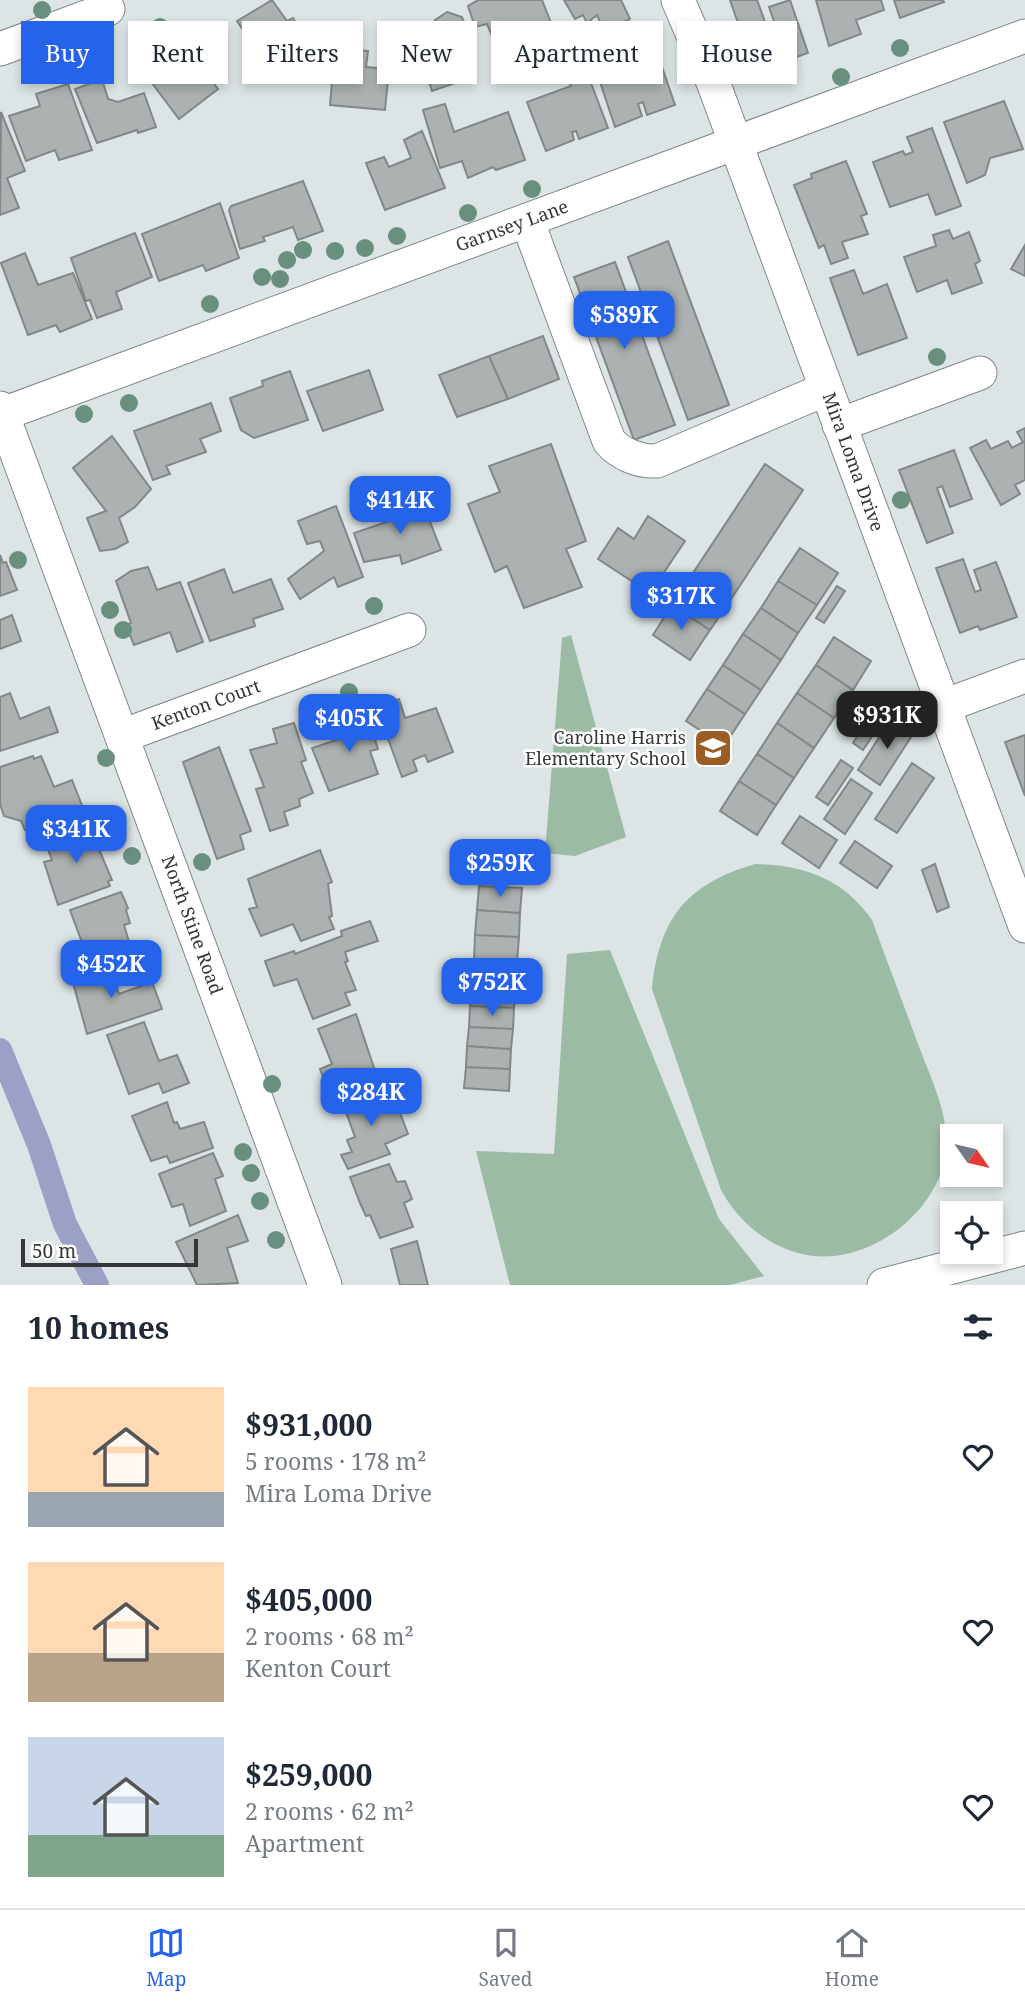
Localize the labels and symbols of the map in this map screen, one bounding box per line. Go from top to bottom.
street label: Garnsey Lane [452,194,571,257]
pin: $589K [575,292,673,351]
street label: Mira Loma Drive [818,389,890,535]
pin: $414K [351,476,449,536]
pin: $317K [632,572,730,632]
street label: Kenton Court [148,673,263,735]
pin: $931K [838,692,936,751]
pin: $405K [300,694,398,754]
place label: Caroline Harris Elementary School [525,725,686,770]
school or university icon: Caroline Harris Elementary School [692,727,734,769]
pin: $341K [27,806,125,865]
pin: $259K [451,839,549,899]
street label: North Stine Road [157,852,229,997]
pin: $452K [62,940,160,1000]
pin: $752K [443,958,541,1018]
pin: $284K [322,1068,420,1128]
north arrow [940,1124,1003,1186]
scale bar [21,1236,198,1268]

